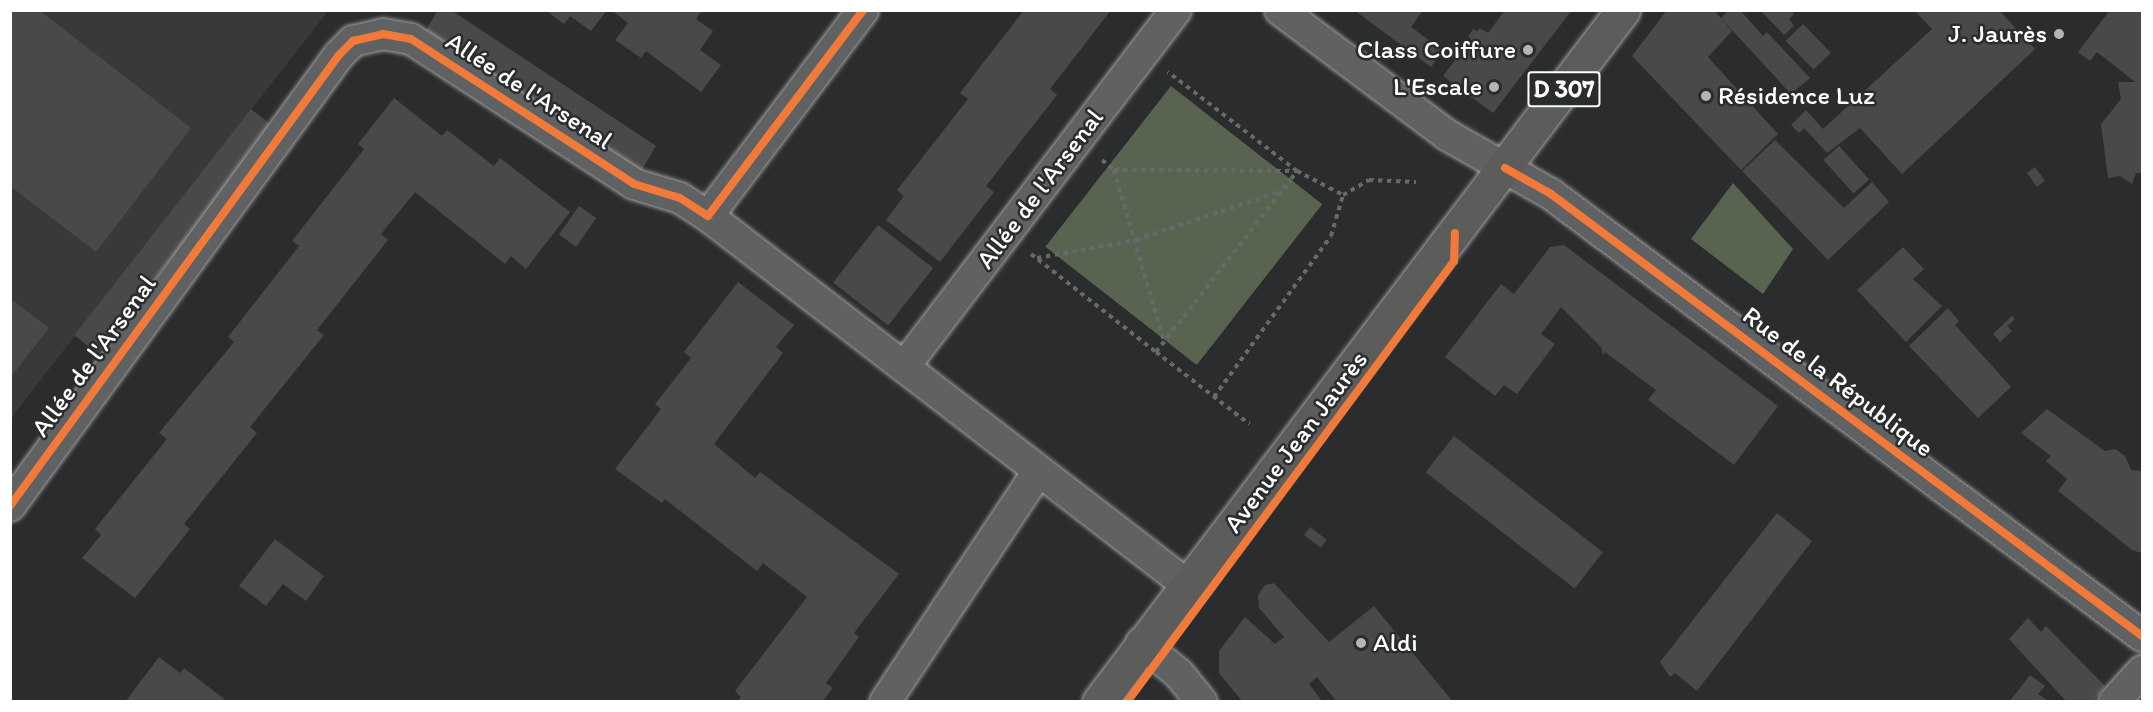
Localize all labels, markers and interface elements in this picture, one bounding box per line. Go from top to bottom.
place label: J. Jaurès [1948,18,2047,50]
street label: Allée de l'Arsenal [440,26,618,156]
marker: J. Jaurès [2052,27,2066,41]
place label: Class Coiffure [1356,34,1516,66]
marker: Class Coiffure [1521,43,1535,57]
road number: D 307 [1526,68,1602,110]
place label: L'Escale [1393,71,1482,103]
marker: L'Escale [1487,80,1501,94]
place label: Résidence Luz [1718,80,1875,112]
marker: Résidence Luz [1699,89,1713,103]
street label: Allée de l'Arsenal [970,103,1110,275]
street label: Allée de l'Arsenal [25,269,163,443]
street label: Rue de la République [1736,300,1940,464]
street label: Avenue Jean Jaurès [1217,345,1375,539]
place label: Aldi [1373,627,1418,659]
marker: Aldi [1354,636,1368,650]

